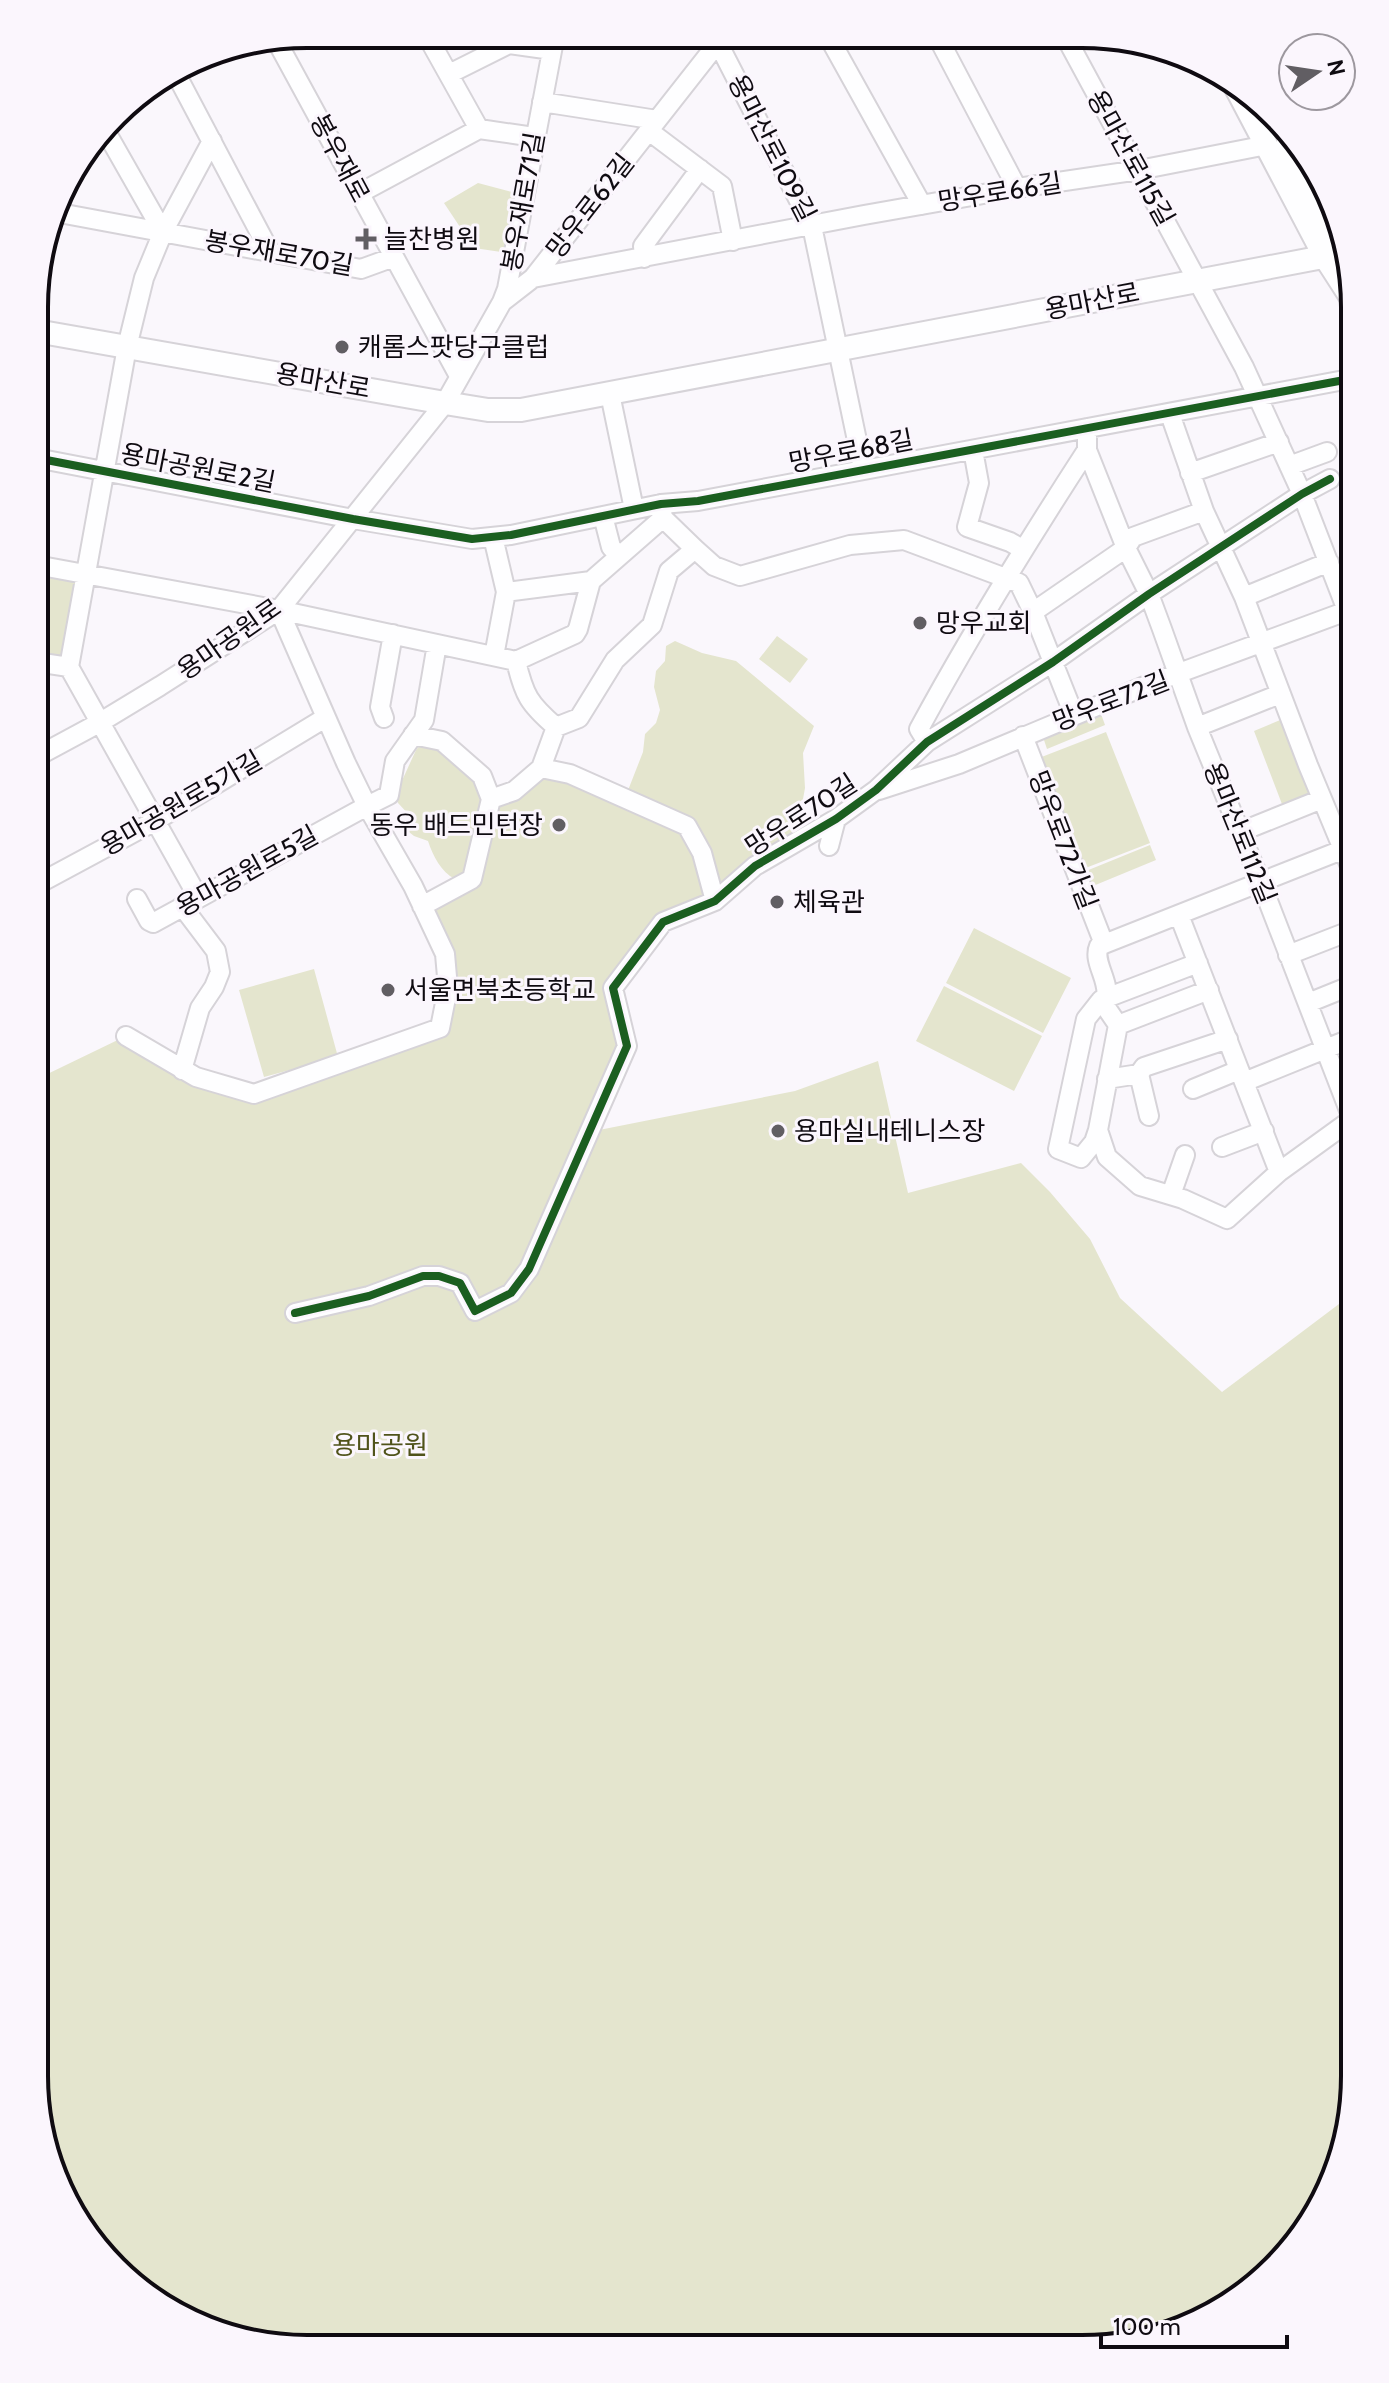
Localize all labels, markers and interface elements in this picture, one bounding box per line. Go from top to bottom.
north arrow [1277,32,1357,112]
text: N [1321,57,1351,78]
street label: 용마산로109길 [721,69,823,227]
street label: 용마산로115길 [1080,84,1182,232]
street label: 봉우재로 [303,108,377,208]
street label: 봉우재로71길 [495,130,551,274]
street label: 망우로62길 [539,147,641,265]
street label: 망우로66길 [936,166,1064,218]
place label: 늘찬병원 [384,223,480,255]
street label: 봉우재로70길 [202,224,356,282]
marker: 늘찬병원 [355,228,377,250]
street label: 용마산로 [1042,276,1142,326]
place label: 캐롬스팟당구클럽 [358,331,549,363]
marker: 캐롬스팟당구클럽 [333,338,351,356]
street label: 용마산로 [273,357,373,405]
street label: 망우로68길 [786,423,916,479]
street label: 용마공원로2길 [118,437,278,499]
street label: 용마공원로 [171,592,287,686]
place label: 망우교회 [936,607,1032,639]
marker: 망우교회 [911,614,929,632]
street label: 망우로72길 [1048,664,1174,738]
street label: 용마공원로5가길 [94,744,268,862]
street label: 용마산로112길 [1197,757,1283,909]
street label: 망우로72가길 [1022,766,1104,914]
street label: 망우로70길 [739,767,863,863]
place label: 동우 배드민턴장 [370,809,543,841]
marker: 동우 배드민턴장 [550,816,568,834]
street label: 용마공원로5길 [170,819,324,923]
place label: 체육관 [793,886,865,918]
marker: 체육관 [768,893,786,911]
place label: 서울면북초등학교 [404,974,595,1006]
marker: 서울면북초등학교 [379,981,397,999]
place label: 용마실내테니스장 [794,1115,985,1147]
marker: 용마실내테니스장 [769,1122,787,1140]
park label: 용마공원 [332,1429,428,1461]
scale bar [1101,2299,1287,2349]
text: 100 m [1113,2312,1181,2341]

